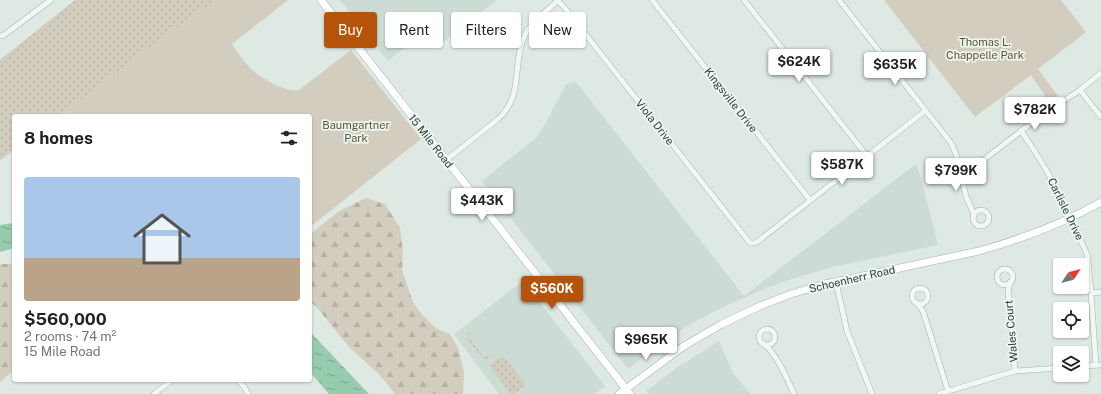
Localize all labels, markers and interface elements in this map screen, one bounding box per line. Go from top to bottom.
chip: Buy [324,12,377,48]
chip: Rent [385,12,443,48]
chip: Filters [451,12,521,48]
chip: New [529,12,586,48]
park label: Thomas L. Chappelle Park [946,36,1024,61]
pin: $624K [771,49,827,83]
pin: $635K [867,52,923,86]
text: $624K [777,54,821,69]
text: $635K [873,57,917,72]
street label: Kingsville Drive [702,65,760,135]
street label: Viola Drive [633,97,677,147]
pin: $782K [1007,97,1063,131]
text: $782K [1013,102,1057,117]
street label: 15 Mile Road [406,112,456,170]
park label: Baumgartner Park [322,119,390,144]
icon: filters [278,127,300,149]
text: 8 homes [24,128,93,148]
pin: $587K [814,152,870,186]
text: $587K [820,157,864,172]
pin: $799K [928,158,984,192]
text: $799K [934,163,978,178]
street label: Carlisle Drive [1046,176,1086,242]
pin: $443K [454,188,510,222]
text: $443K [460,193,504,208]
icon: home [126,203,198,275]
north arrow [1053,258,1089,294]
map controls [1053,258,1089,382]
street label: Schoenherr Road [808,263,896,295]
pin: $560K [524,276,580,310]
text: $560K [530,281,574,296]
street label: Wales Court [1002,300,1020,362]
button: locate [1053,302,1089,338]
text: $560,000 [24,309,107,329]
pin: $965K [618,327,674,361]
text: 2 rooms · 74 m² [24,329,116,344]
text: $965K [624,332,668,347]
text: 15 Mile Road [24,344,100,359]
button: layers [1053,346,1089,382]

